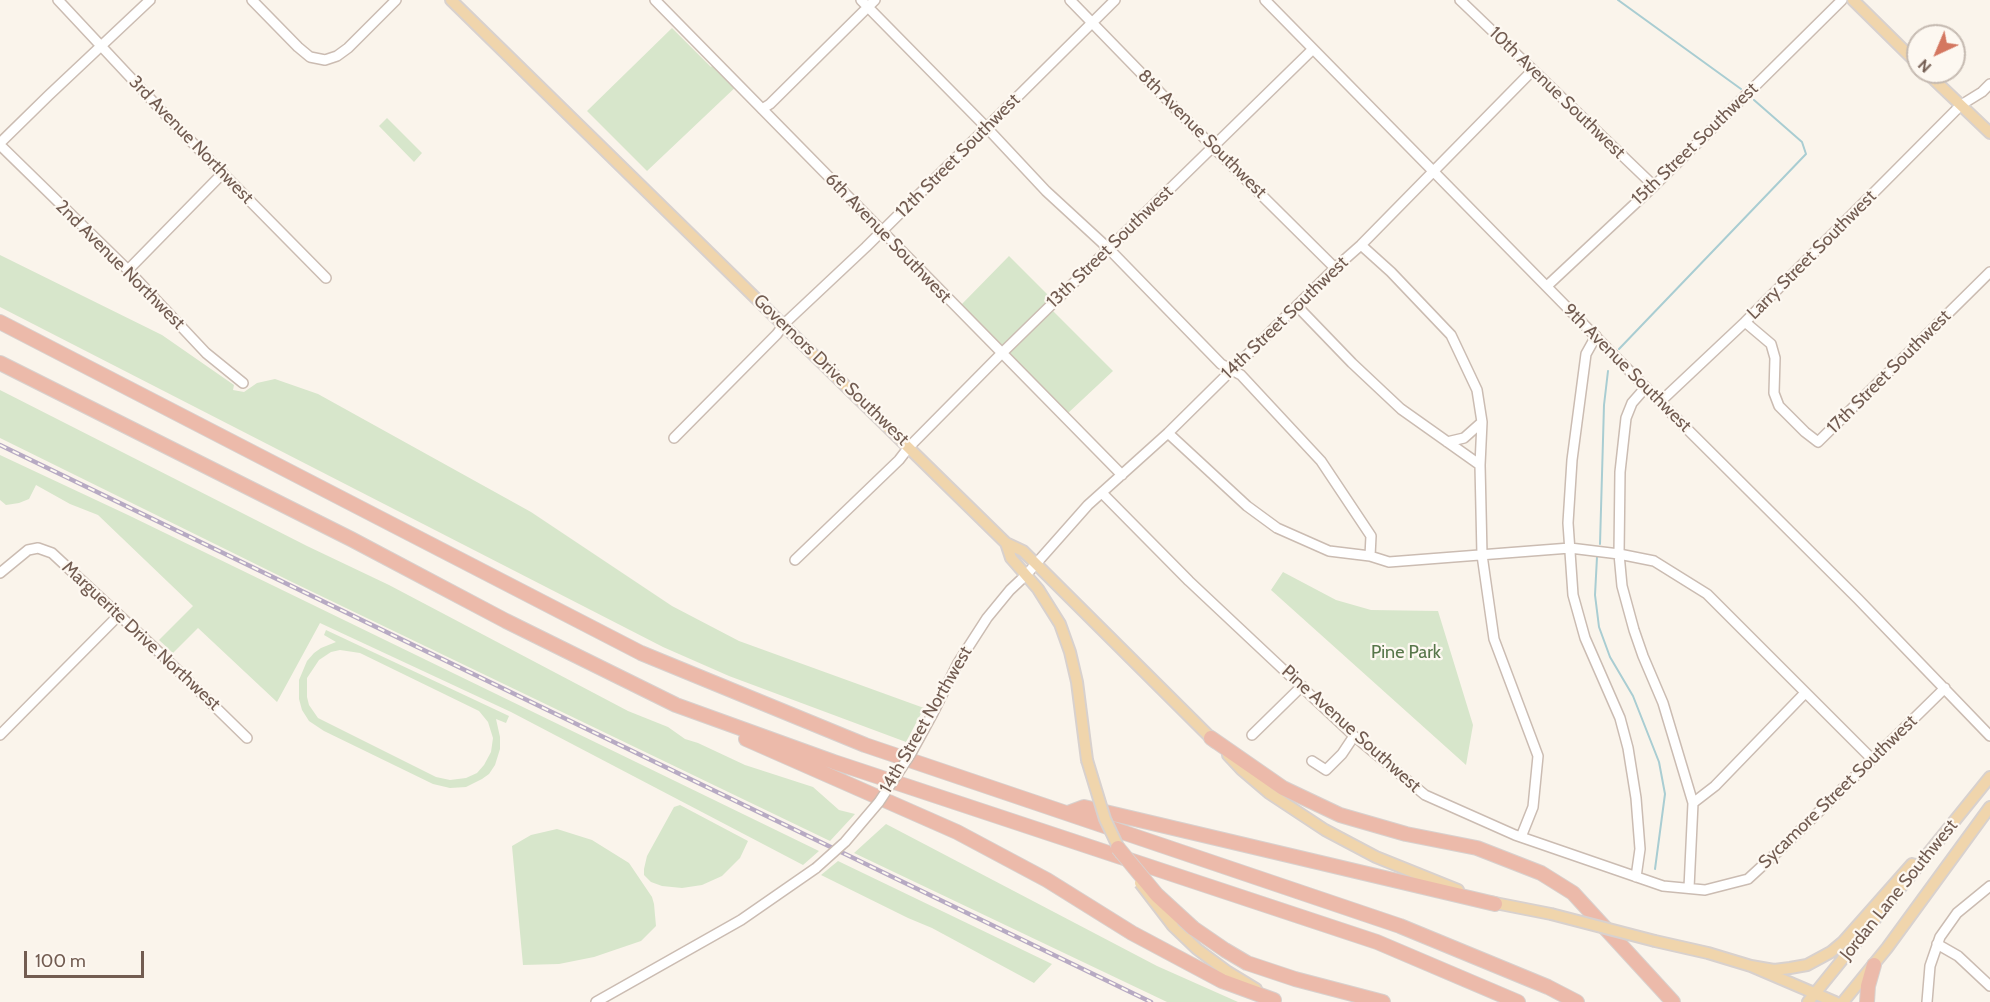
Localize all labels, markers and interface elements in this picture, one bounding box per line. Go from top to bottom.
street label: 10th Avenue Southwest [1485,22,1629,164]
north arrow [1906,24,1966,84]
text: N [1914,55,1935,77]
street label: 8th Avenue Southwest [1133,65,1271,203]
street label: 3rd Avenue Northwest [124,71,258,209]
street label: 15th Street Southwest [1627,78,1763,210]
street label: 12th Street Southwest [891,89,1025,223]
street label: 6th Avenue Southwest [820,168,956,308]
street label: 13th Street Southwest [1042,181,1178,313]
street label: Larry Street Southwest [1743,186,1881,324]
street label: 2nd Avenue Northwest [51,196,189,334]
street label: 14th Street Southwest [1217,252,1353,384]
street label: Governors Drive Southwest [749,290,913,450]
street label: 9th Avenue Southwest [1558,299,1696,437]
street label: 17th Street Southwest [1823,306,1955,438]
street label: Marguerite Drive Northwest [57,557,225,715]
park label: Pine Park [1371,642,1441,664]
street label: 14th Street Northwest [875,643,977,797]
street label: Pine Avenue Southwest [1277,661,1425,797]
street label: Sycamore Street Southwest [1754,711,1922,873]
street label: Jordan Lane Southwest [1836,815,1962,965]
scale bar [27,939,147,977]
text: 100 m [35,950,86,972]

